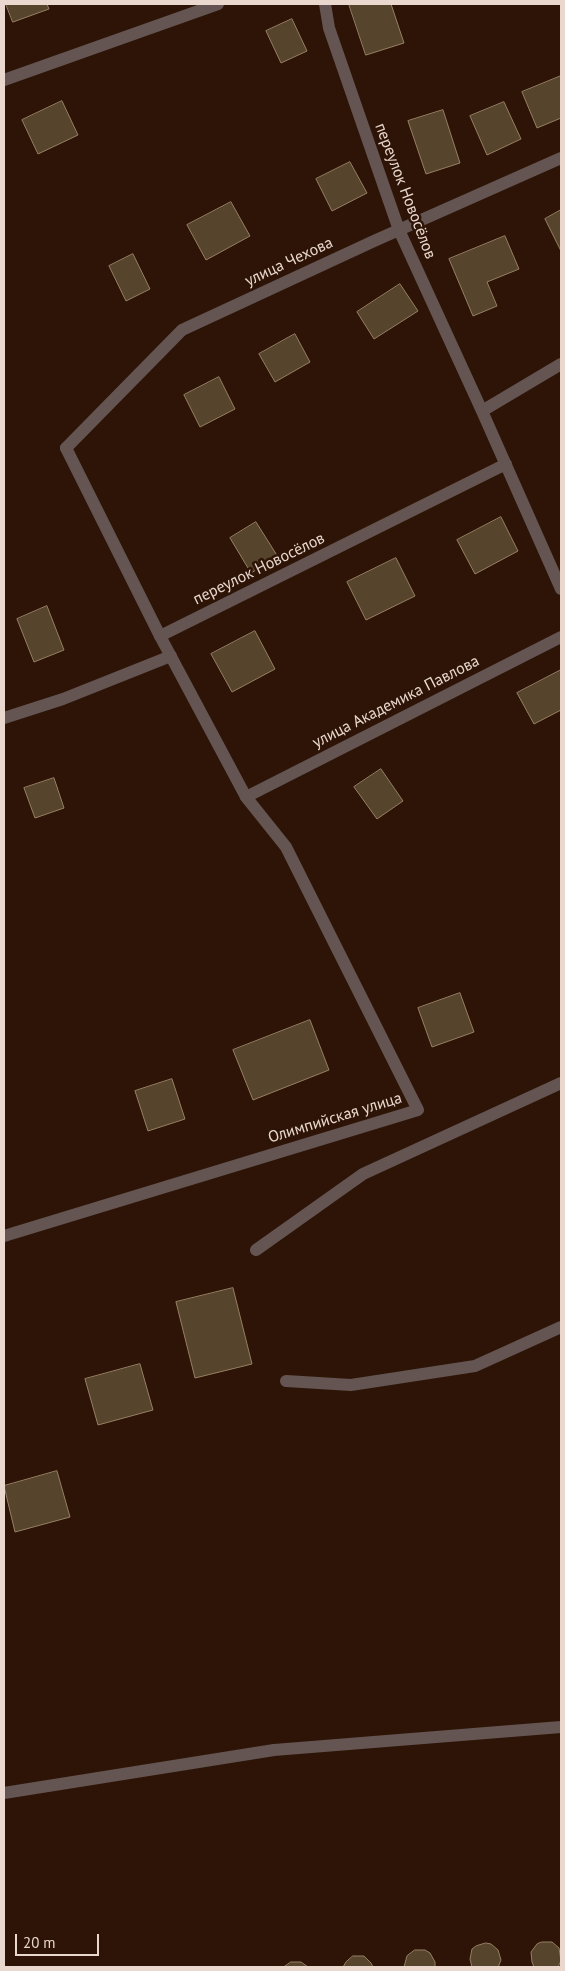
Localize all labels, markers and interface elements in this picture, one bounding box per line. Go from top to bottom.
street label: переулок Новосёлов [370,120,440,262]
street label: улица Чехова [242,233,336,291]
street label: переулок Новосёлов [190,529,328,609]
street label: улица Академика Павлова [309,652,483,752]
street label: Олимпийская улица [266,1089,404,1147]
scale bar [18,1924,101,1956]
text: 20 m [23,1933,56,1952]

